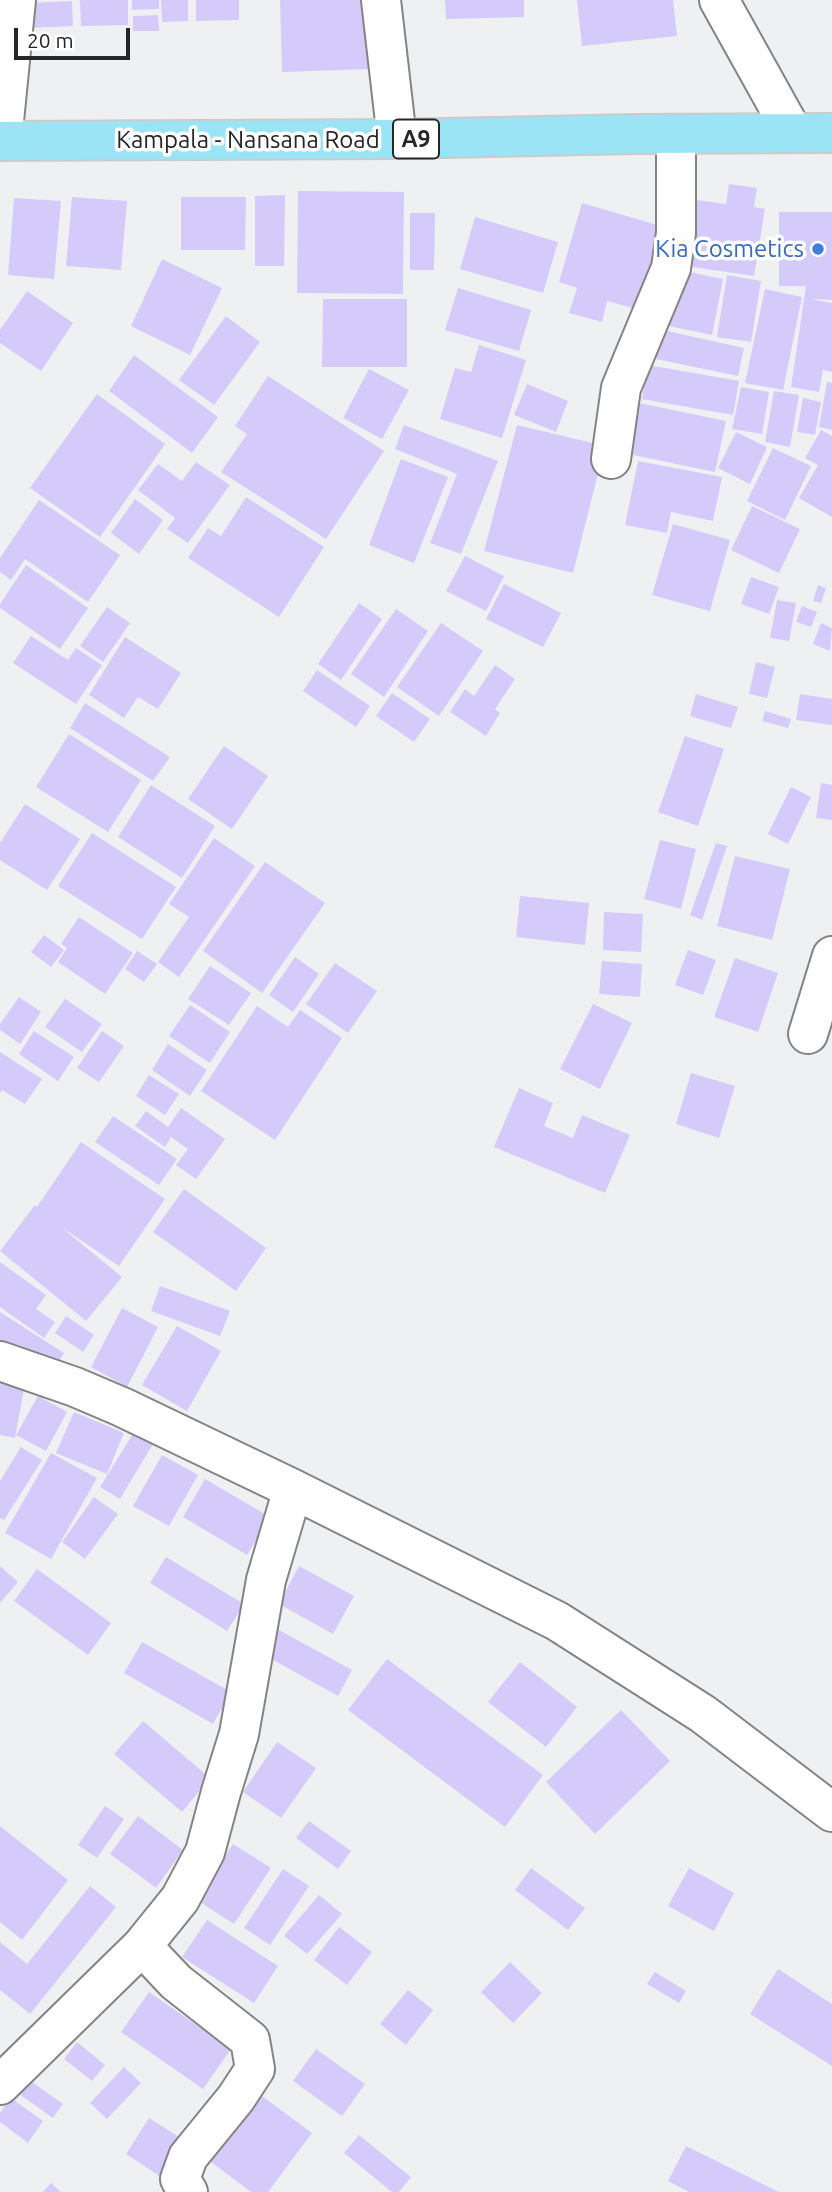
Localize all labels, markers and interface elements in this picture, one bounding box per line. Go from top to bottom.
scale bar [18,14,133,58]
text: 20 m [27,28,74,52]
road number: A9 [393,120,439,158]
street label: Kampala - Nansana Road [116,126,380,154]
place label: Kia Cosmetics [655,235,804,263]
marker: Kia Cosmetics [810,241,826,257]

